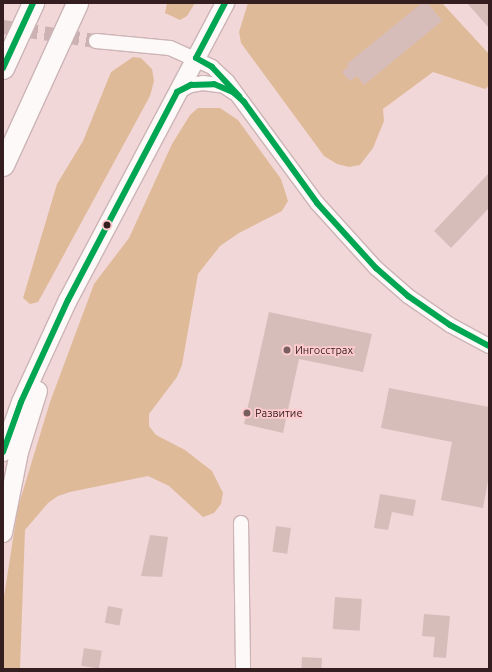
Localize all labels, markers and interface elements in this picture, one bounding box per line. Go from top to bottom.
unlabelled marker [102,220,112,230]
place label: Ингосстрах [295,343,353,357]
marker: Ингосстрах [282,345,292,355]
place label: Развитие [255,406,302,420]
marker: Развитие [242,408,252,418]

